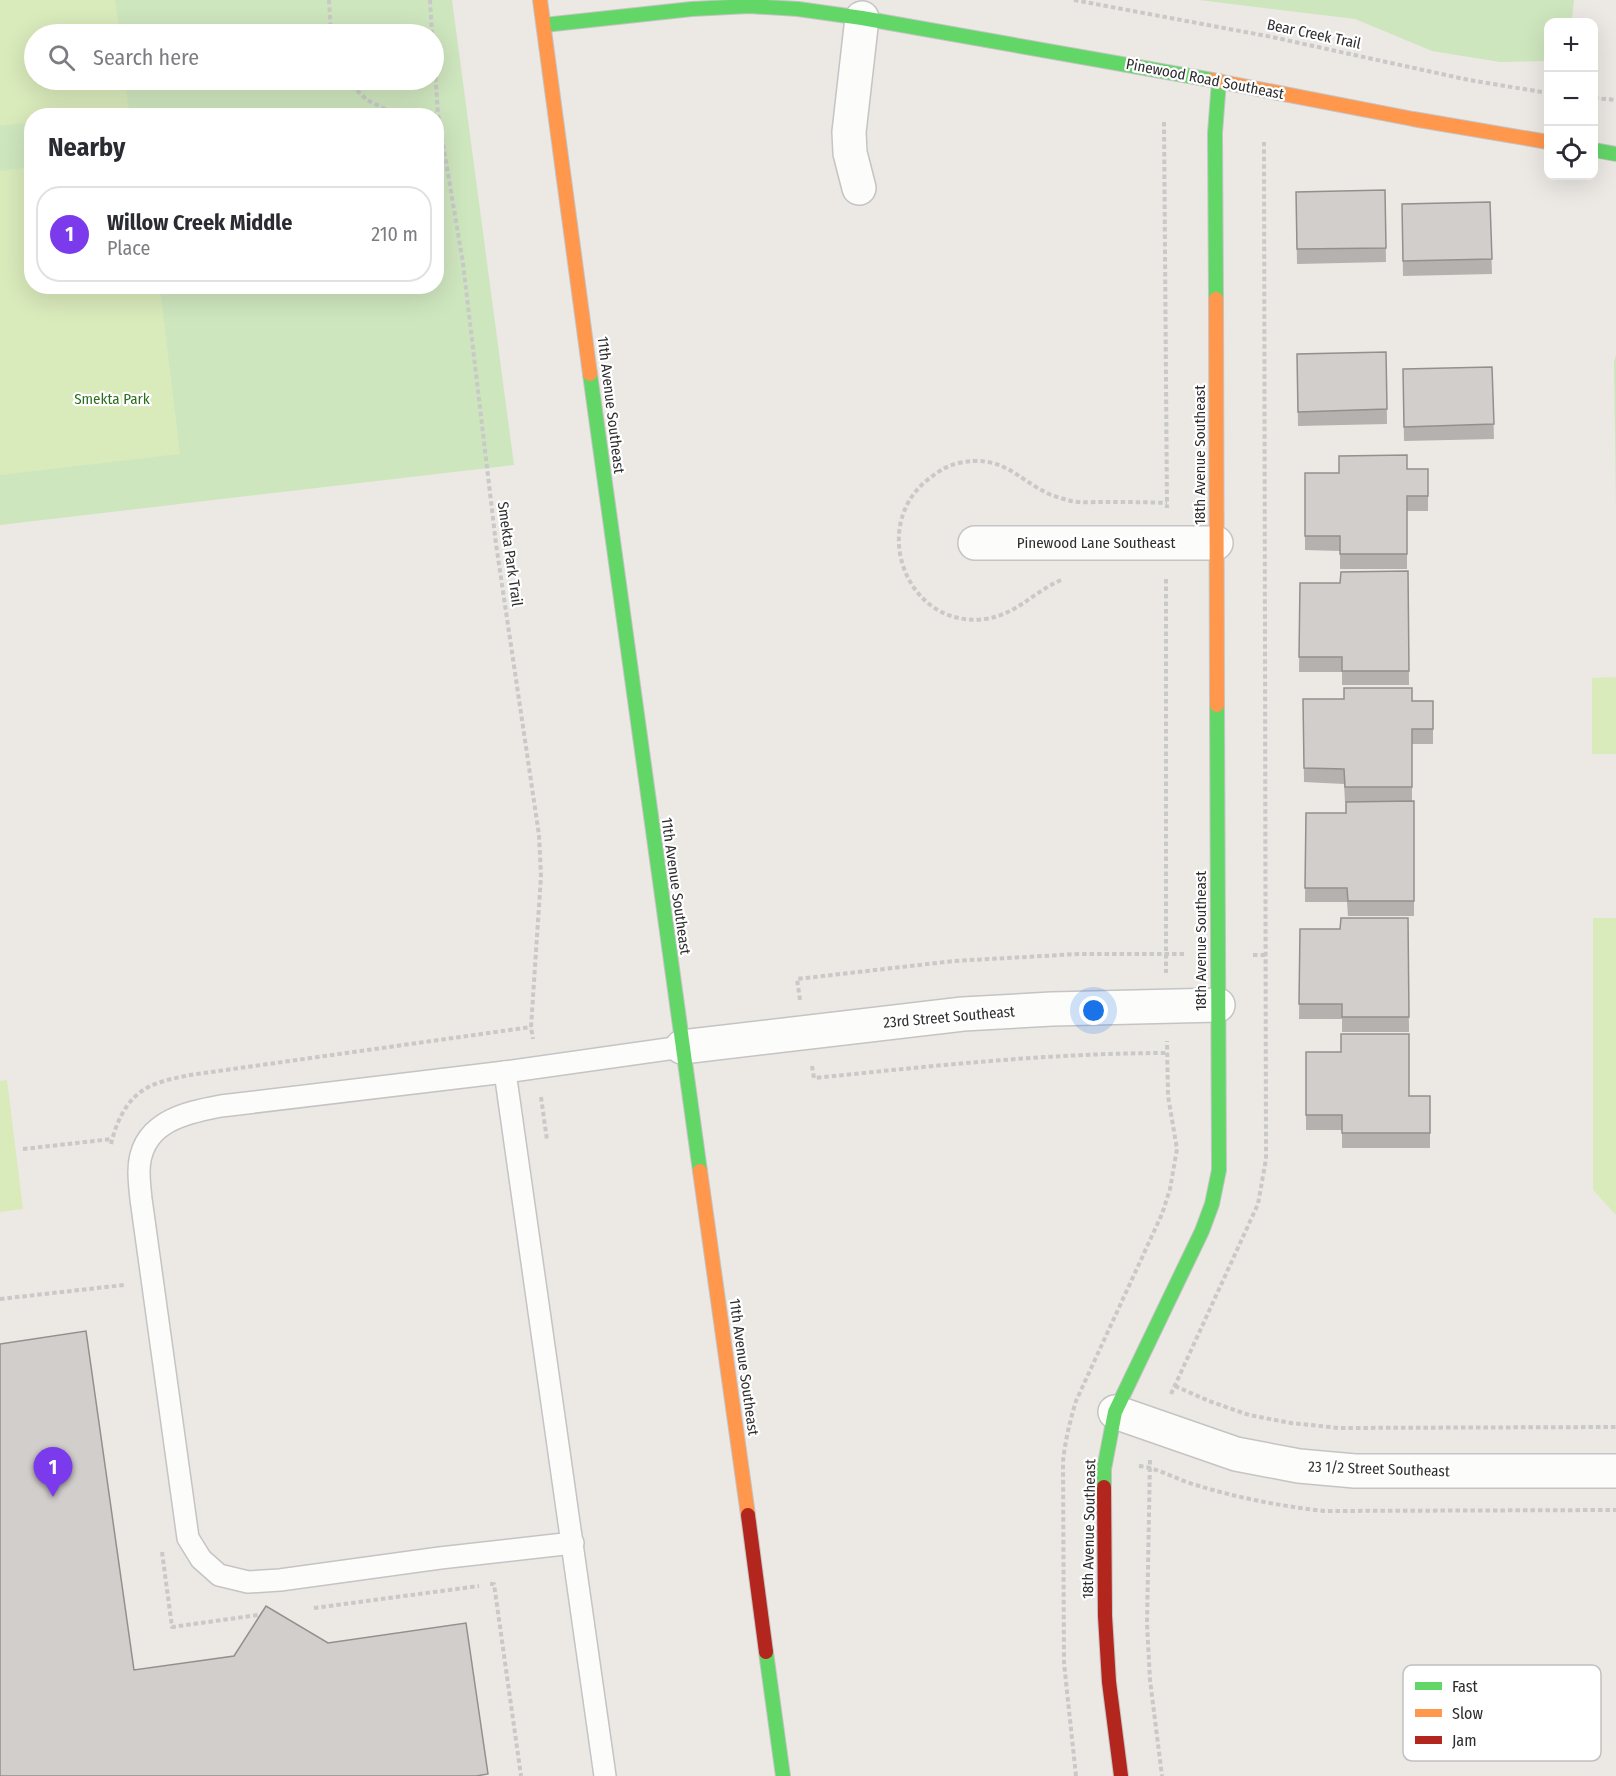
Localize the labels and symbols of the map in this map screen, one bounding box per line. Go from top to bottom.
street label: Bear Creek Trail [1265,15,1363,53]
street label: Pinewood Road Southeast [1124,55,1286,103]
street label: 11th Avenue Southeast [594,335,628,475]
street label: 18th Avenue Southeast [1191,385,1209,525]
park label: Smekta Park [74,390,150,408]
street label: Smekta Park Trail [494,500,526,608]
street label: Pinewood Lane Southeast [1017,534,1175,552]
street label: 11th Avenue Southeast [657,816,695,956]
street label: 18th Avenue Southeast [1192,871,1210,1011]
your location [1079,996,1108,1025]
street label: 23rd Street Southeast [882,1002,1016,1032]
street label: 11th Avenue Southeast [725,1297,763,1437]
pin: 1 [34,1448,72,1497]
street label: 23 1/2 Street Southeast [1308,1458,1450,1480]
street label: 18th Avenue Southeast [1079,1459,1099,1599]
legend [1403,1665,1601,1761]
text: Fast [1452,1677,1479,1696]
text: Slow [1452,1704,1483,1723]
text: Jam [1452,1731,1477,1750]

